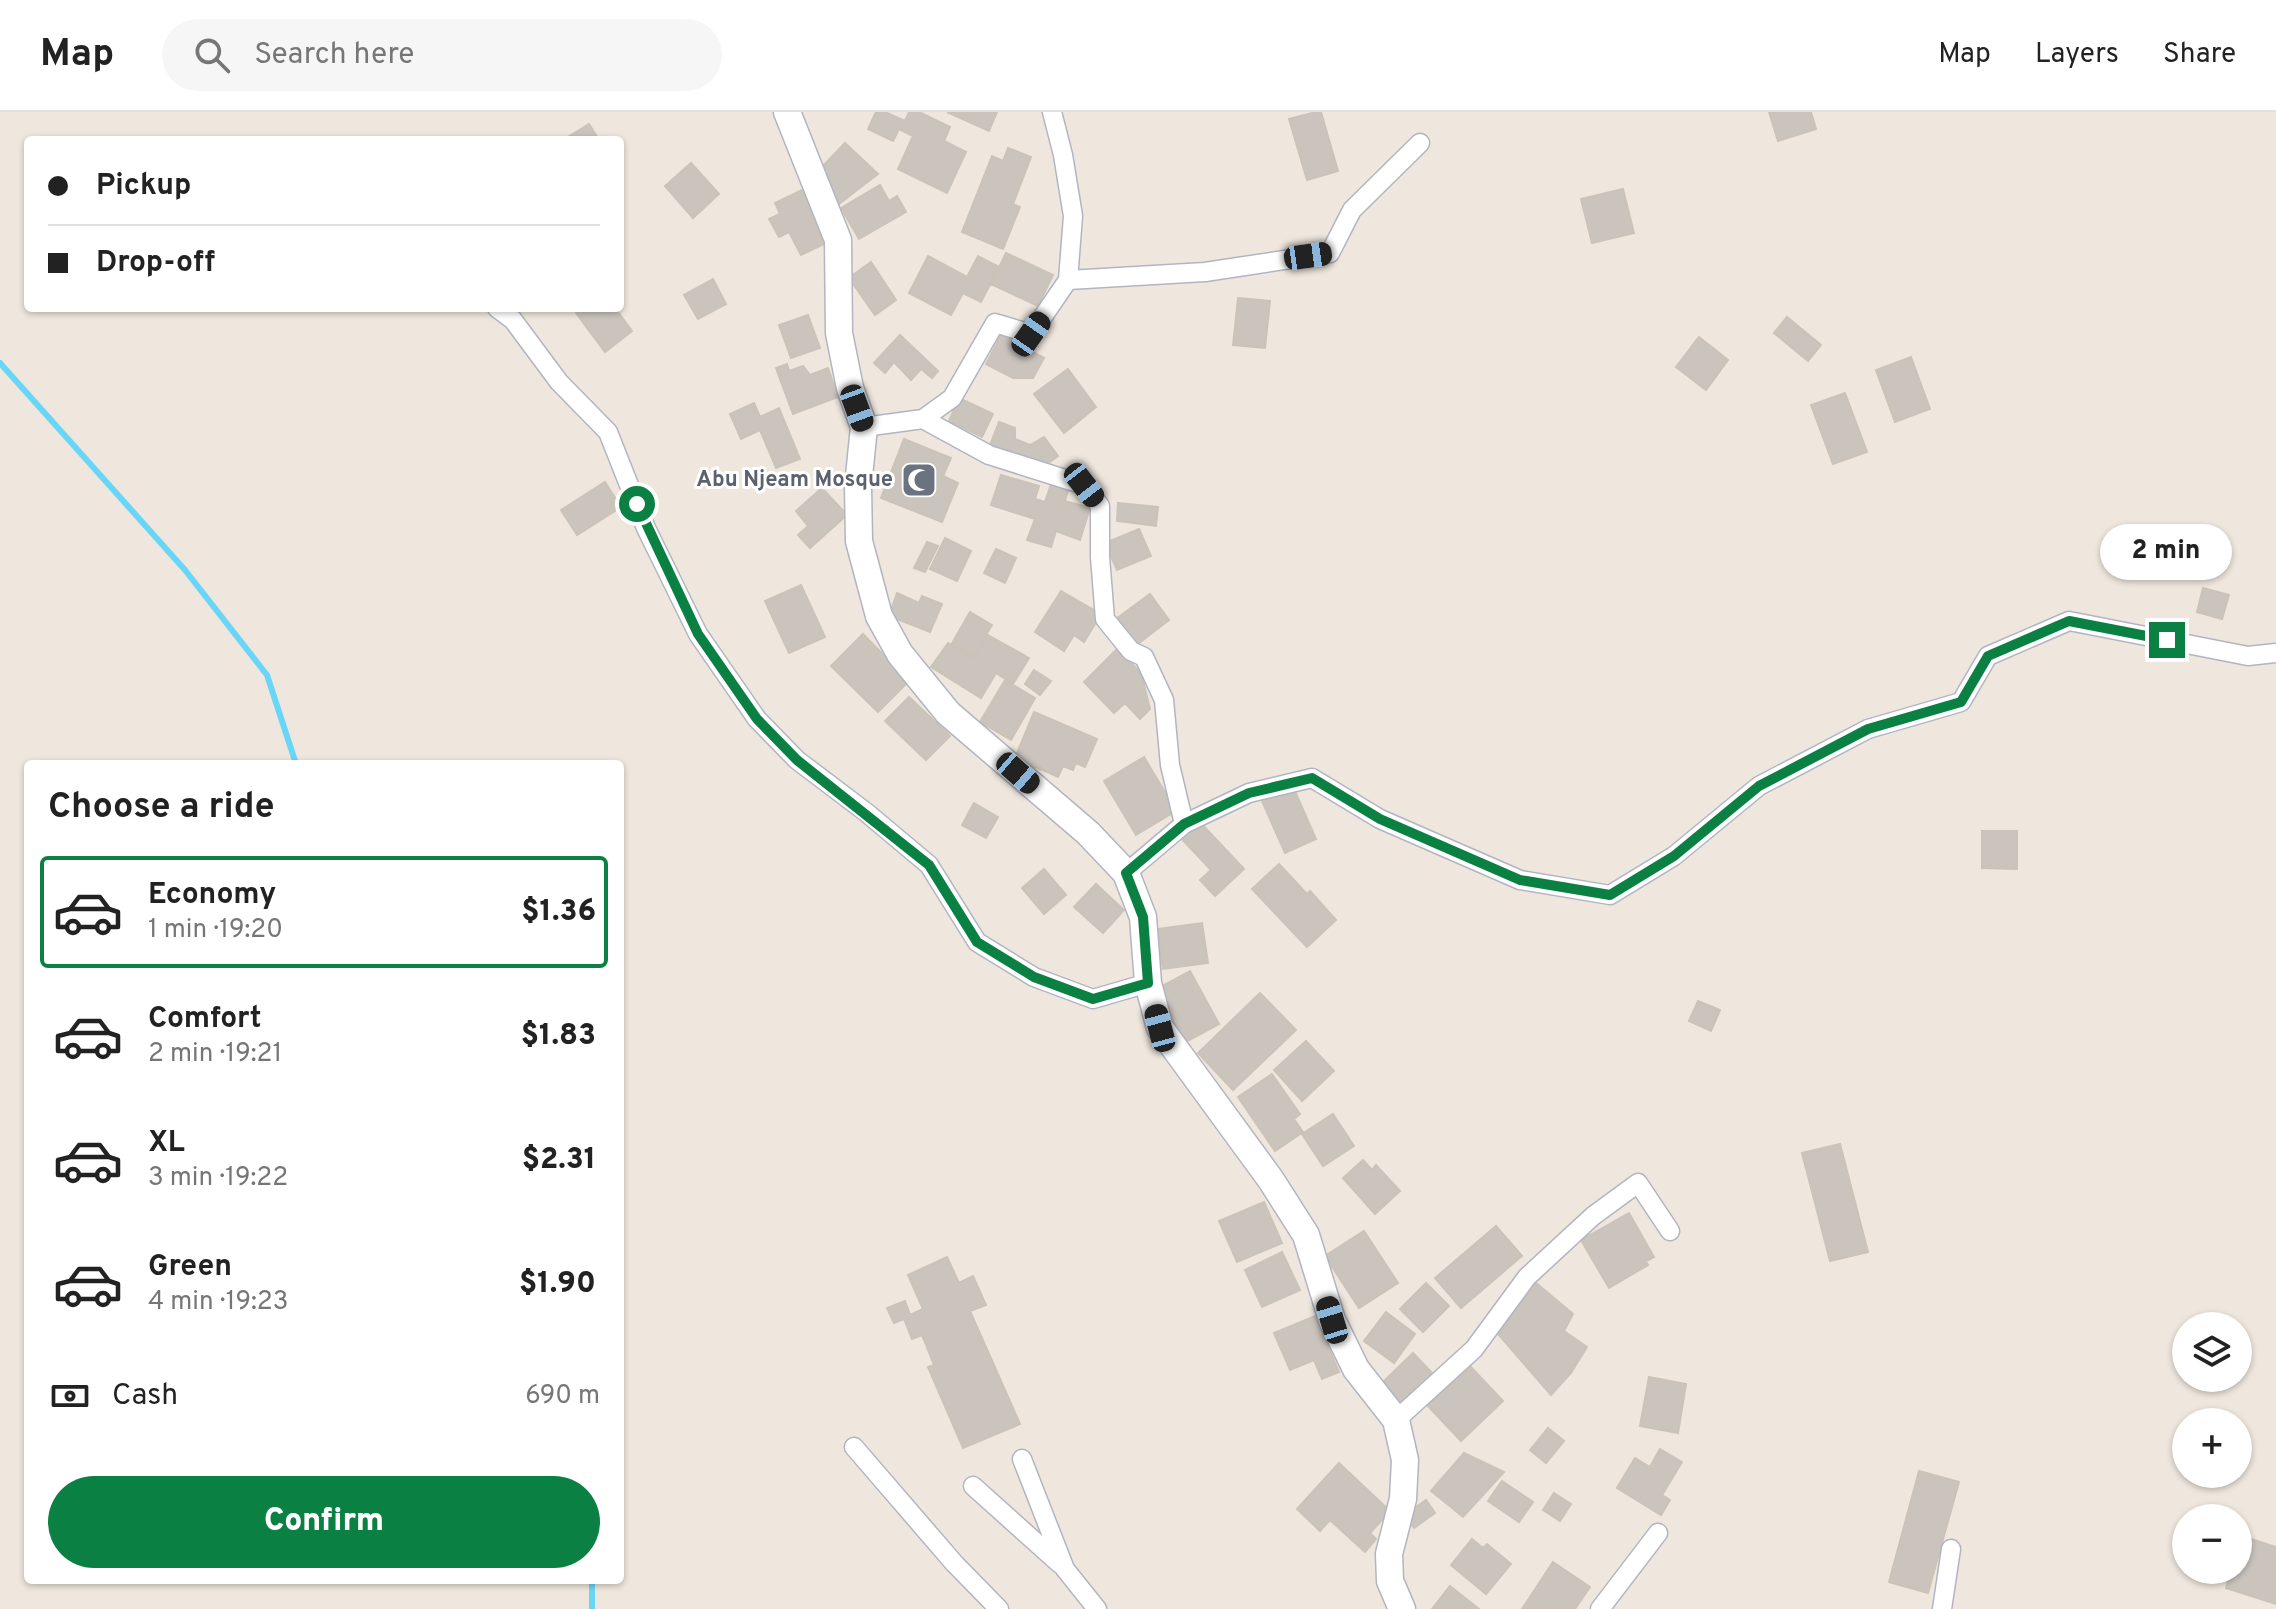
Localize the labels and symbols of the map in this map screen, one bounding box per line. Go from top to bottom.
car [1283,241,1333,271]
car [1007,307,1055,361]
car [838,381,876,435]
car [1060,459,1108,511]
mosque icon: Abu Njeam Mosque [900,461,938,499]
place label: Abu Njeam Mosque [696,467,893,494]
route start [619,486,655,522]
callout: 2 min [2101,524,2233,580]
route end [2149,622,2185,658]
car [992,748,1044,798]
car [1142,1002,1178,1054]
car [1314,1294,1350,1346]

